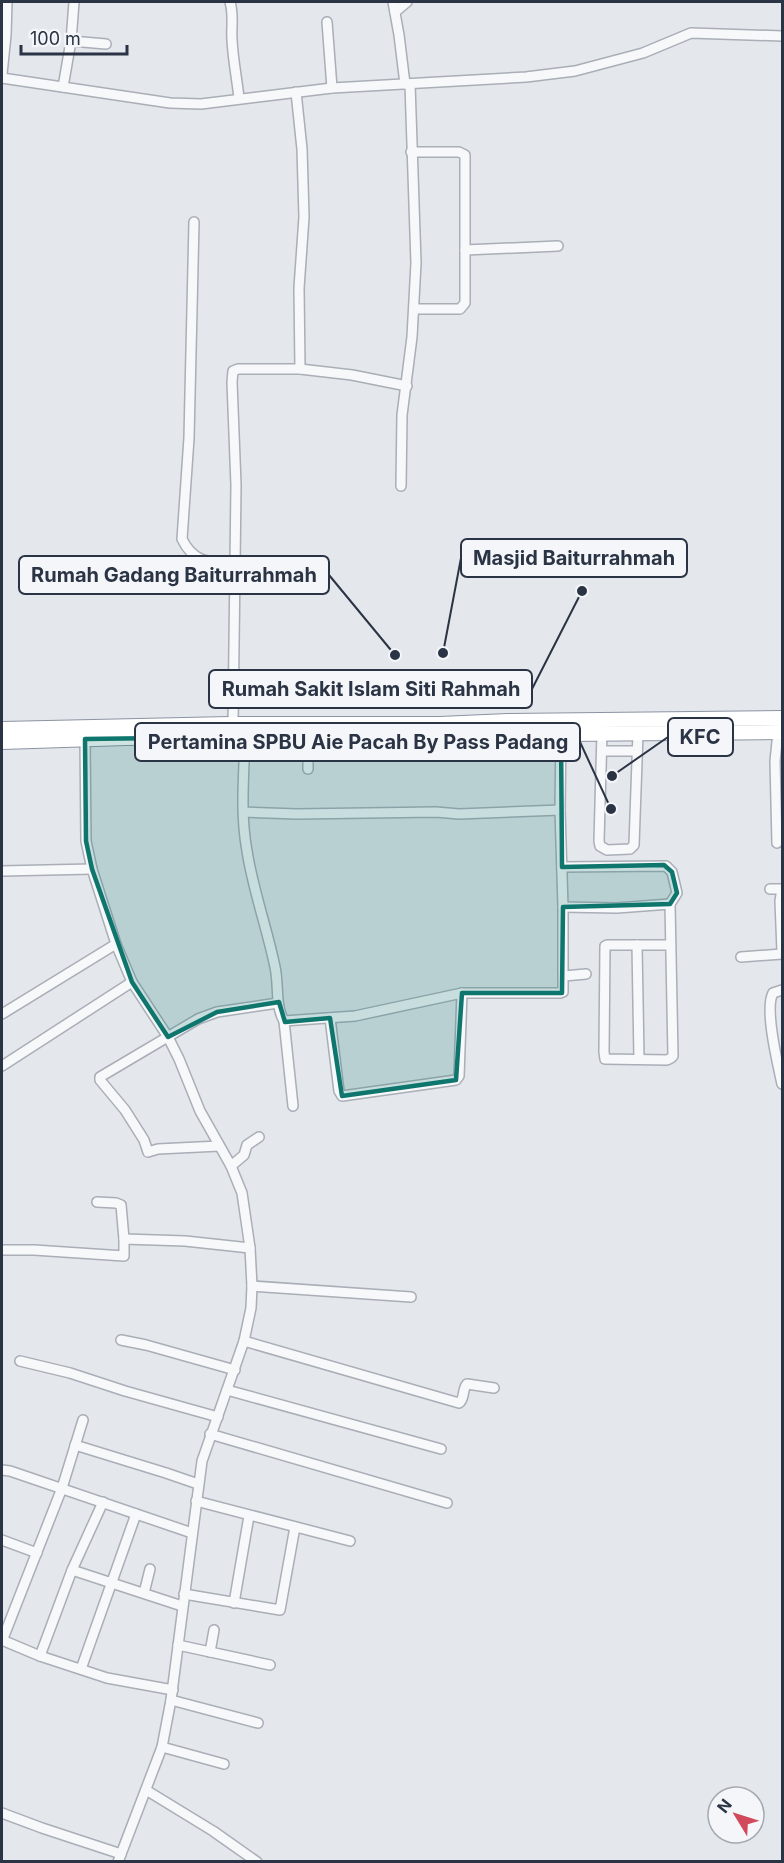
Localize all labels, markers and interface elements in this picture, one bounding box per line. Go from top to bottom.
scale bar [21,18,128,56]
text: 100 m [30,28,81,49]
callout: Masjid Baiturrahmah [461,539,687,577]
text: Masjid Baiturrahmah [473,546,675,570]
callout: Rumah Gadang Baiturrahmah [19,556,329,594]
text: Rumah Gadang Baiturrahmah [31,563,317,587]
callout: Rumah Sakit Islam Siti Rahmah [209,670,532,708]
text: Rumah Sakit Islam Siti Rahmah [222,677,520,701]
callout: KFC [668,718,733,756]
callout: Pertamina SPBU Aie Pacah By Pass Padang [135,723,580,761]
text: KFC [680,725,720,749]
text: Pertamina SPBU Aie Pacah By Pass Padang [148,730,568,754]
north arrow [706,1785,766,1845]
text: N [713,1795,736,1817]

